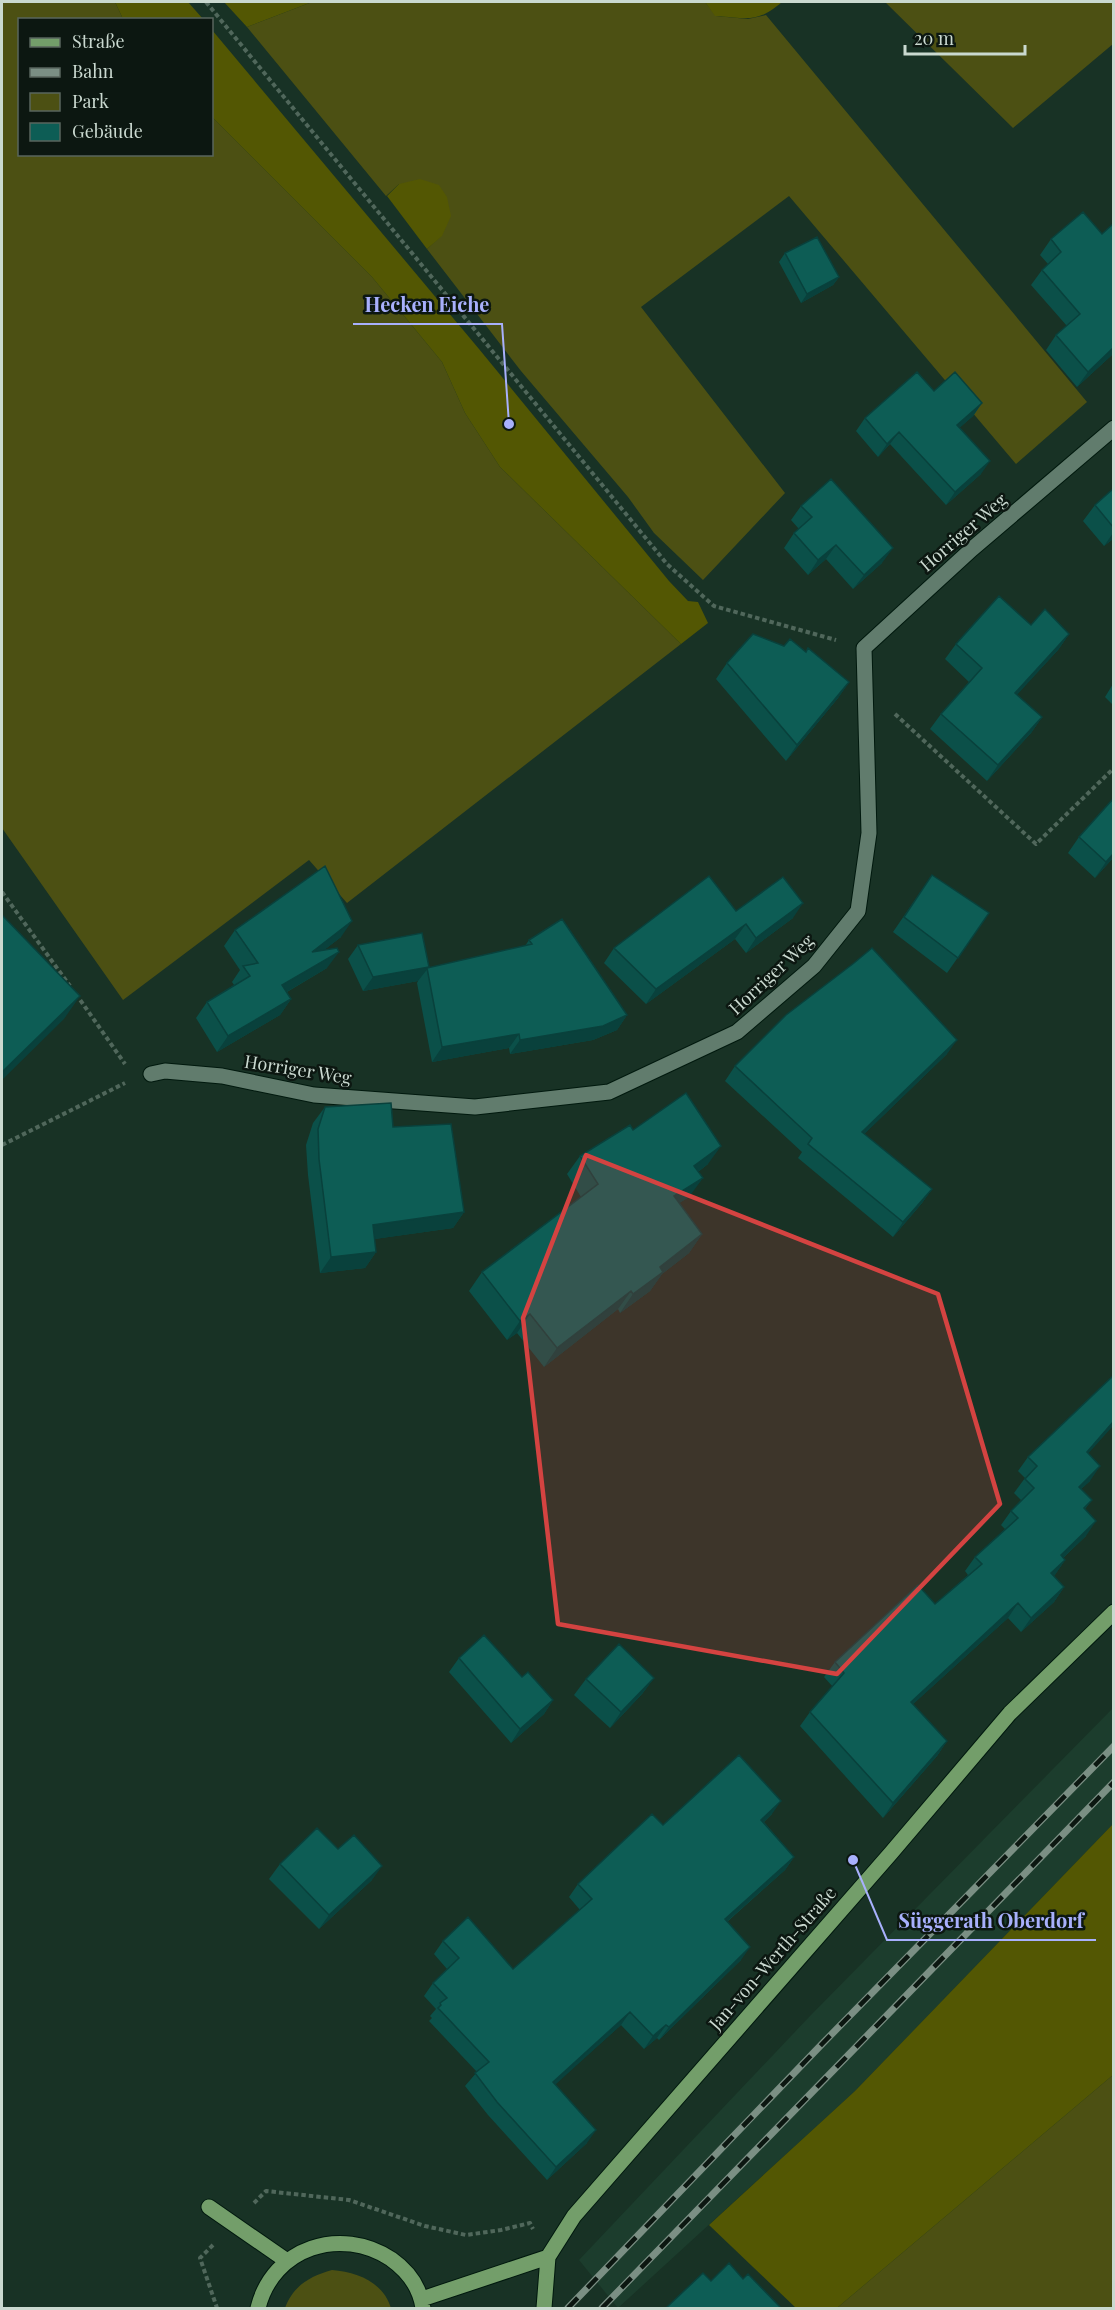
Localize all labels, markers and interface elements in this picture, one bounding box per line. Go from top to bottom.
legend [18,18,213,156]
scale bar [905,18,1025,56]
text: 20 m [914,26,954,50]
text: Straße [72,29,125,53]
text: Bahn [72,59,114,83]
text: Park [72,89,109,113]
text: Gebäude [72,119,143,143]
callout: Hecken Eiche [353,286,502,324]
text: Hecken Eiche [365,290,489,317]
street label: Horriger Weg [914,487,1012,577]
street label: Horriger Weg [723,928,819,1020]
street label: Horriger Weg [243,1049,354,1089]
street label: Jan-von-Werth-Straße [702,1881,841,2036]
callout: Süggerath Oberdorf [887,1902,1096,1940]
text: Süggerath Oberdorf [898,1906,1086,1933]

